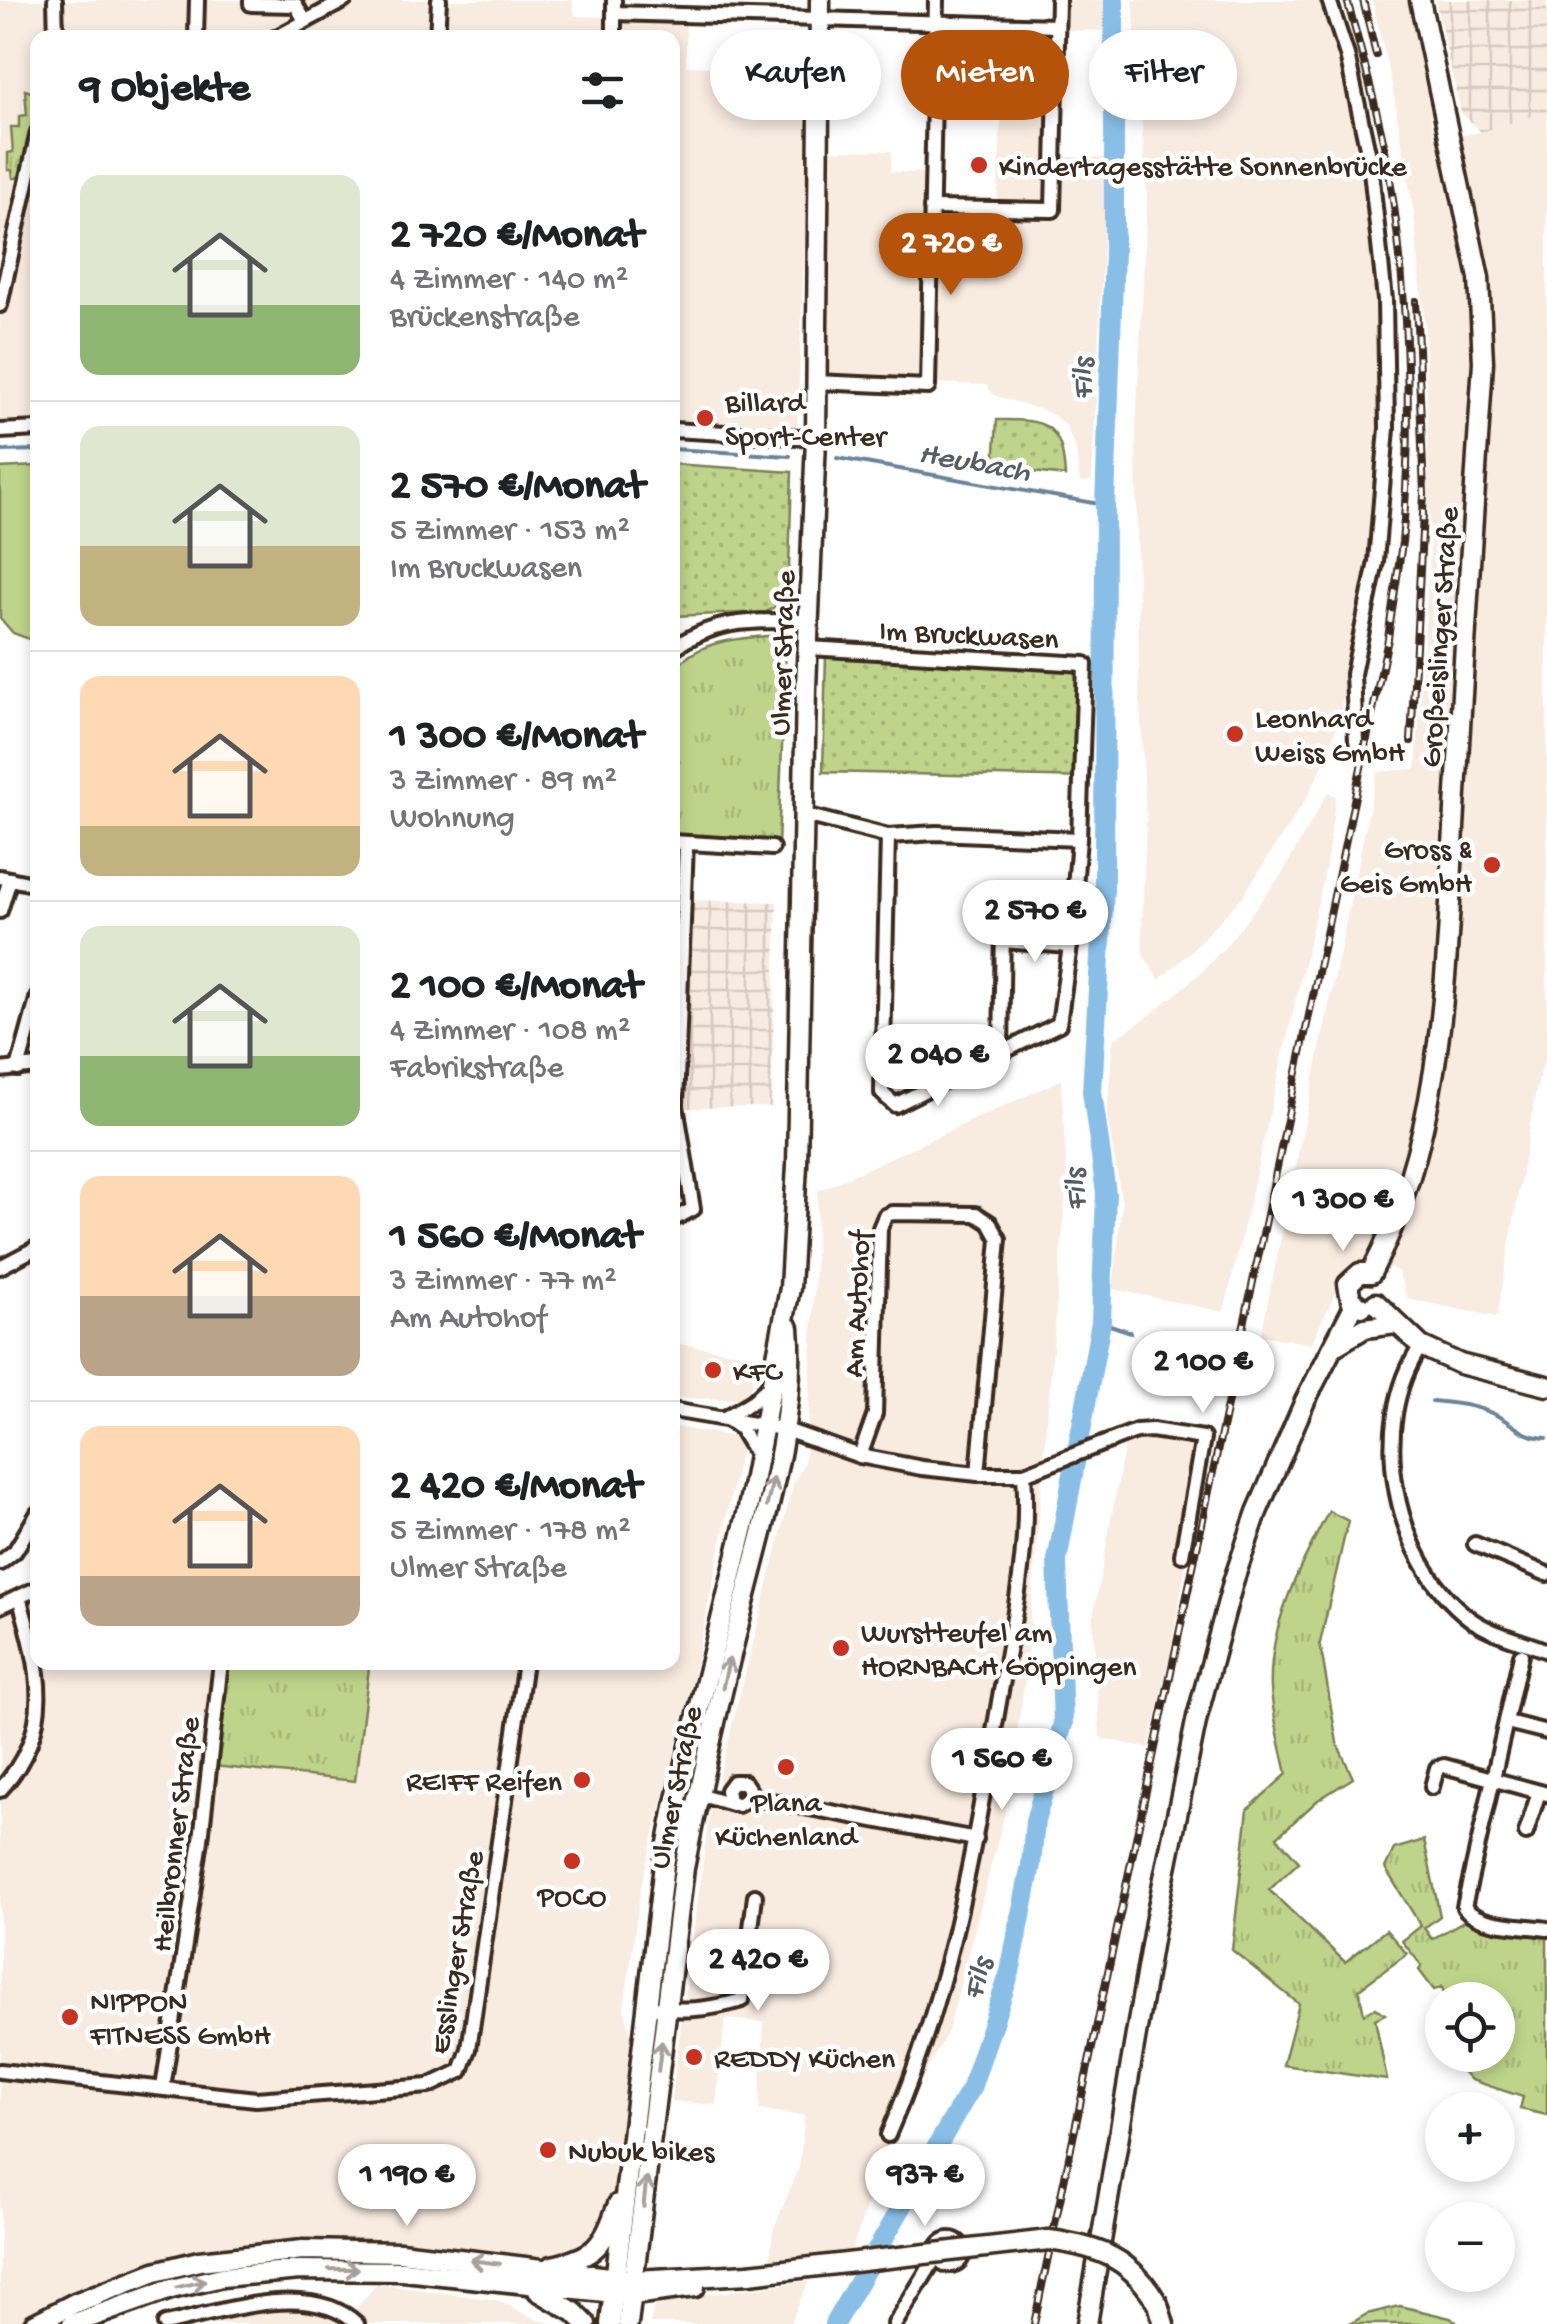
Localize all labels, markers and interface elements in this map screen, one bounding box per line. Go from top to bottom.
chip: Kaufen [710,30,881,120]
chip: Mieten [901,30,1069,120]
chip: Filter [1089,30,1237,120]
icon: filters [575,63,630,118]
text: 9 Objekte [80,66,250,115]
place label: Kindertagesstätte Sonnenbrücke [999,152,1407,187]
marker: Kindertagesstätte Sonnenbrücke [968,154,990,176]
text: 2 720 €/Monat [390,213,643,262]
pin: 2 720 € [859,213,1043,298]
icon: home [160,215,280,335]
text: 2 720 € [901,226,1001,264]
text: 4 Zimmer · 140 m² [390,262,628,300]
text: Brückenstraße [390,300,579,338]
water label: Fils [1066,354,1104,400]
place label: Billard Sport-Center [724,388,888,457]
marker: Billard Sport-Center [694,407,716,429]
water label: Heubach [915,436,1034,494]
text: 2 570 €/Monat [390,464,645,513]
icon: home [160,466,280,586]
street label: Großeislinger Straße [1416,505,1469,769]
text: 5 Zimmer · 153 m² [390,513,630,551]
text: Im Bruckwasen [390,551,582,589]
street label: Ulmer Straße [765,569,806,737]
street label: Im Bruckwasen [878,615,1060,660]
place label: Leonhard Weiss GmbH [1255,704,1406,773]
text: 1 300 €/Monat [390,714,643,763]
icon: home [160,716,280,836]
marker: Leonhard Weiss GmbH [1224,723,1246,745]
text: 3 Zimmer · 89 m² [390,763,617,801]
text: Wohnung [390,801,515,839]
place label: Gross & Geis GmbH [1340,835,1473,904]
marker: Gross & Geis GmbH [1481,854,1503,876]
pin: 2 570 € [943,880,1127,965]
text: 2 570 € [984,893,1086,931]
text: 2 100 €/Monat [390,964,642,1013]
icon: home [160,966,280,1086]
text: 4 Zimmer · 108 m² [390,1013,630,1051]
pin: 2 040 € [846,1024,1030,1109]
text: 2 040 € [887,1037,989,1075]
text: Fabrikstraße [390,1051,563,1089]
water label: Fils [1058,1164,1098,1212]
pin: 1 300 € [1251,1169,1435,1254]
text: 1 300 € [1293,1182,1393,1220]
text: 1 560 €/Monat [390,1214,641,1263]
icon: home [160,1216,280,1336]
street label: Am Autohof [838,1227,881,1378]
text: 3 Zimmer · 77 m² [390,1263,617,1301]
text: Am Autohof [390,1301,546,1339]
pin: 2 100 € [1111,1331,1295,1416]
text: 2 100 € [1153,1344,1253,1382]
place label: KFC [733,1357,783,1392]
marker: KFC [702,1359,724,1381]
text: 2 420 €/Monat [390,1464,641,1513]
icon: home [160,1466,280,1586]
one-way arrow [762,1477,780,1509]
text: 5 Zimmer · 178 m² [390,1513,631,1551]
text: Ulmer Straße [390,1551,567,1589]
place label: Wurstteufel am HORNBACH Göppingen [861,1618,1137,1687]
marker: Wurstteufel am HORNBACH Göppingen [830,1637,852,1659]
one-way arrow [718,1658,736,1690]
street label: Ulmer Straße [644,1703,713,1873]
street label: Heilbronner Straße [147,1714,210,1954]
pin: 1 560 € [910,1728,1094,1813]
text: 1 560 € [953,1741,1051,1779]
marker: Plana Küchenland [775,1756,797,1778]
place label: REIFF Reifen [406,1767,562,1802]
marker: REIFF Reifen [571,1769,593,1791]
place label: Plana Küchenland [715,1788,859,1857]
street label: Esslinger Straße [424,1848,495,2057]
marker: POCO [561,1850,583,1872]
place label: POCO [537,1882,606,1917]
pin: 2 420 € [666,1929,850,2014]
text: 2 420 € [709,1942,807,1980]
water label: Fils [956,1951,1005,2005]
map controls [1425,1982,1515,2292]
button: locate [1425,1982,1515,2072]
place label: NIPPON FITNESS GmbH [89,1987,271,2056]
marker: NIPPON FITNESS GmbH [59,2006,81,2028]
one-way arrow [651,2041,669,2073]
place label: REDDY Küchen [714,2044,895,2079]
marker: REDDY Küchen [683,2046,705,2068]
button: + [1425,2092,1515,2182]
place label: Nubuk bikes [568,2137,715,2172]
marker: Nubuk bikes [537,2139,559,2161]
pin: 1 190 € [315,2144,499,2229]
pin: 937 € [855,2144,995,2229]
text: 1 190 € [360,2157,454,2195]
text: 937 € [887,2157,963,2195]
one-way arrow [635,2176,654,2208]
button: − [1425,2202,1515,2292]
one-way arrow [469,2252,501,2271]
one-way arrow [328,2260,360,2279]
one-way arrow [175,2274,207,2292]

